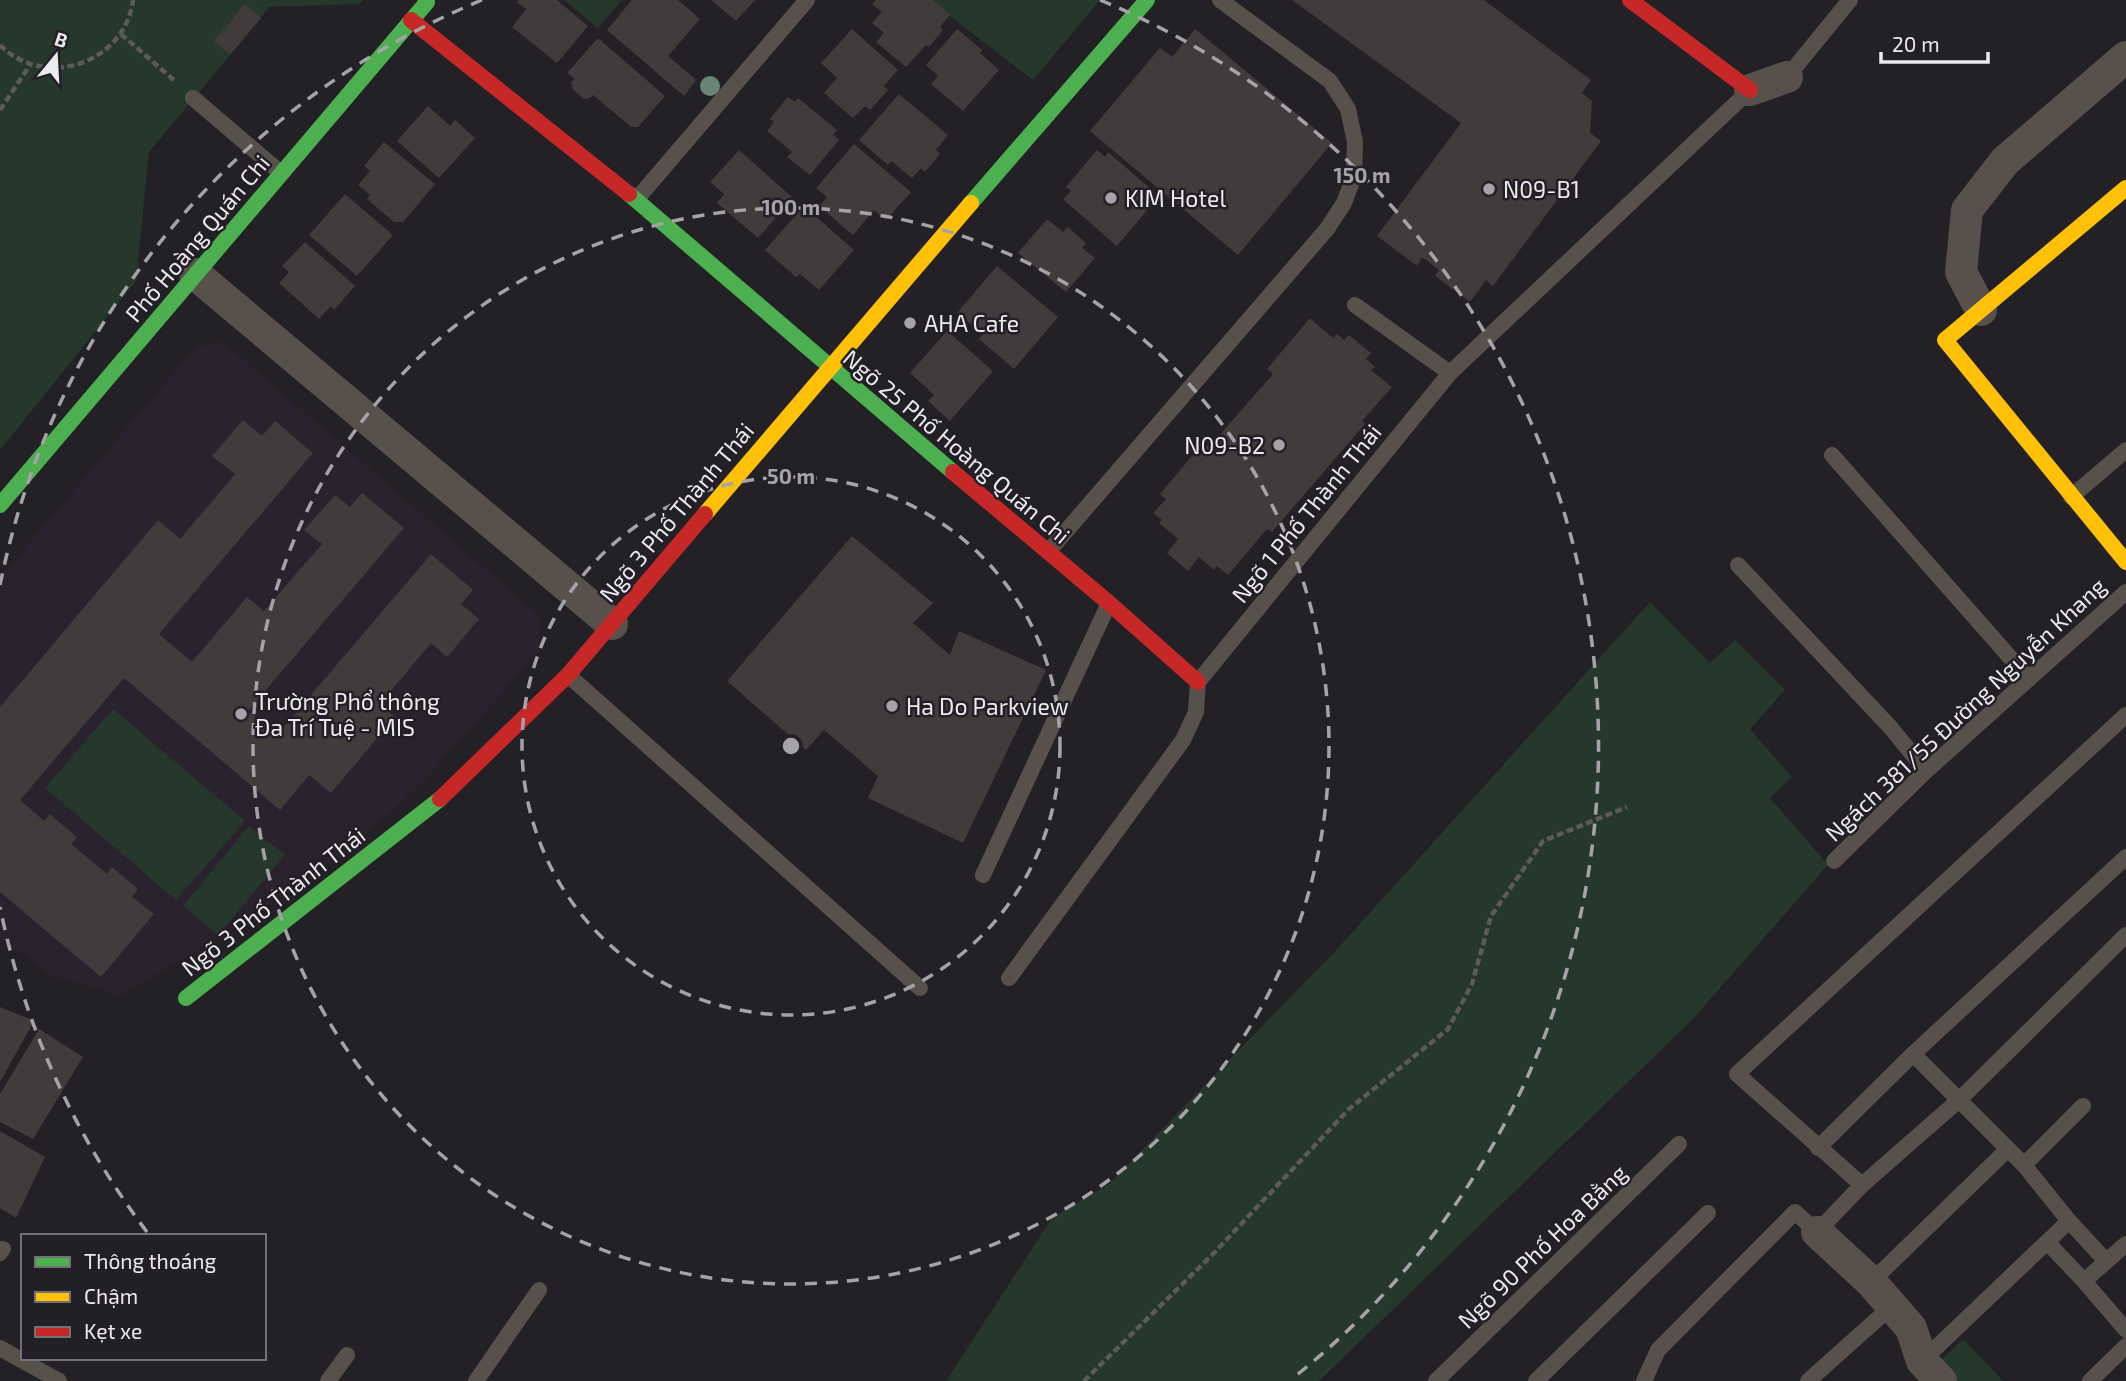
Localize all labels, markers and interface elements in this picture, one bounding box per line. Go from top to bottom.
north arrow [21,21,91,91]
scale bar [1881,21,1988,65]
text: B [52,27,71,52]
text: 20 m [1892,31,1940,56]
street label: Phố Hoàng Quán Chi [119,149,275,327]
text: 150 m [1334,162,1390,187]
place label: N09-B1 [1503,175,1580,203]
marker: N09-B1 [1481,181,1497,197]
place label: KIM Hotel [1125,184,1226,212]
marker: KIM Hotel [1103,190,1119,206]
text: 100 m [762,194,820,219]
place label: AHA Cafe [924,309,1019,337]
marker: AHA Cafe [902,315,918,331]
street label: Ngõ 25 Phố Hoàng Quán Chi [838,343,1076,549]
street label: Ngõ 3 Phố Thành Thái [593,417,759,607]
street label: Ngõ 1 Phố Thành Thái [1225,418,1387,608]
place label: N09-B2 [1184,431,1265,459]
marker: N09-B2 [1271,437,1287,453]
text: 50 m [767,463,815,488]
street label: Ngách 381/55 Đường Nguyễn Khang [1819,571,2111,847]
place label: Trường Phổ thông Đa Trí Tuệ - MIS [255,687,440,741]
place label: Ha Do Parkview [906,692,1069,720]
marker: Ha Do Parkview [884,698,900,714]
marker: Trường Phổ thông Đa Trí Tuệ - MIS [233,706,249,722]
centre of rings [779,734,803,758]
street label: Ngõ 3 Phố Thành Thái [176,821,370,981]
street label: Ngõ 90 Phố Hoa Bằng [1452,1158,1632,1334]
legend [21,1234,266,1360]
text: Thông thoáng [84,1248,216,1273]
text: Chậm [84,1283,138,1308]
text: Kẹt xe [84,1318,142,1343]

